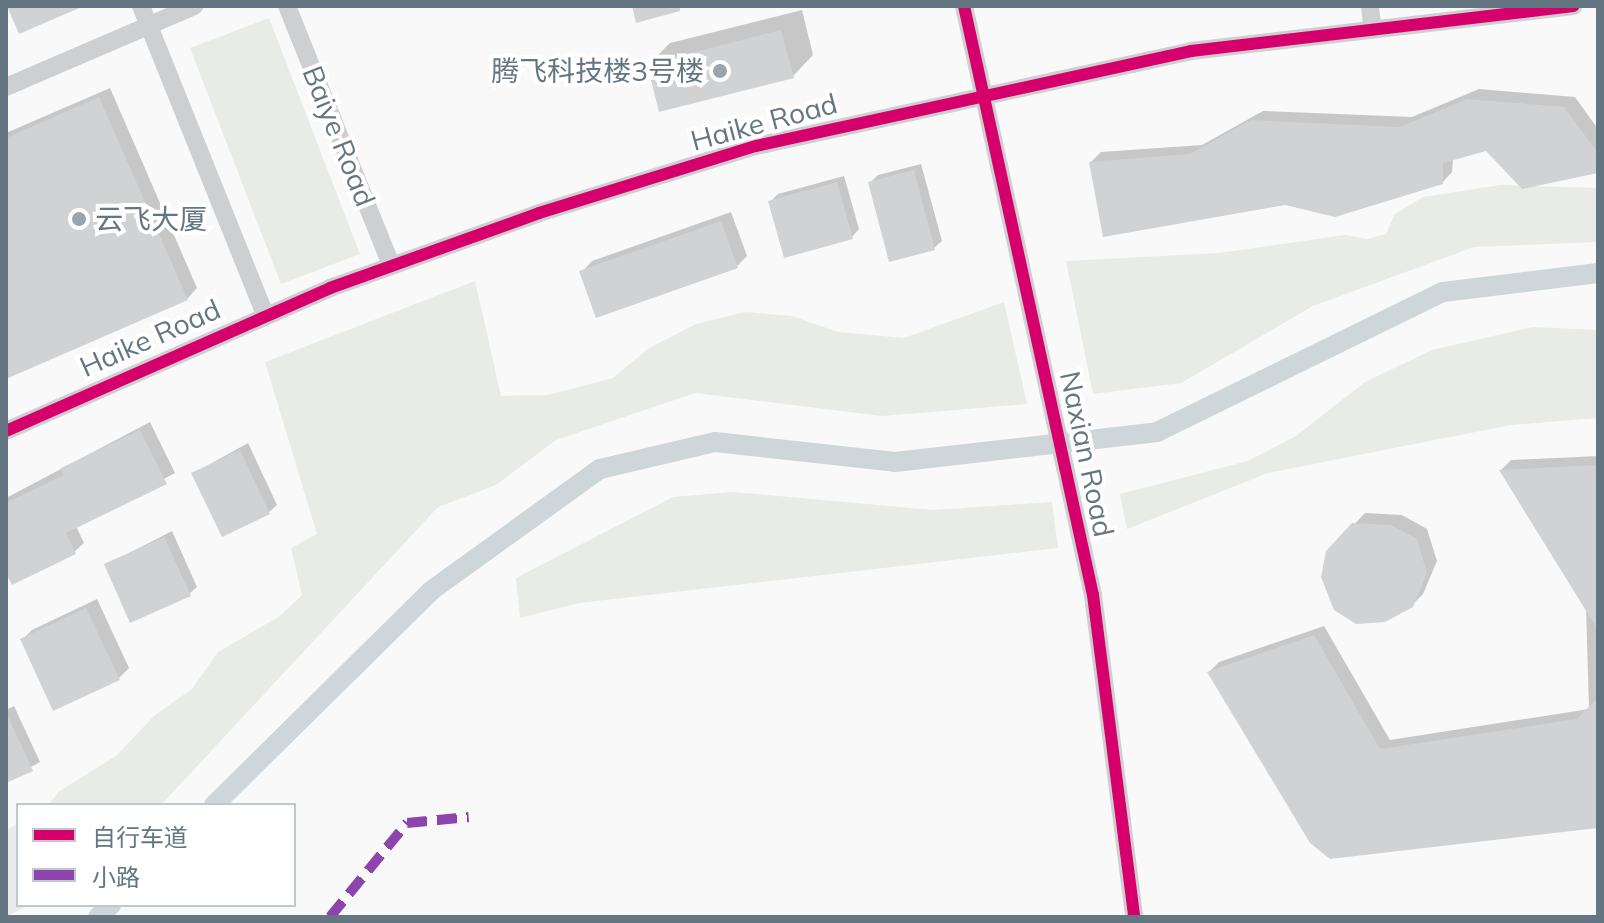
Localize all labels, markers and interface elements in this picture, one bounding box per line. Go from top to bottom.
place label: 腾飞科技楼3号楼 [491,54,704,88]
street label: Baiye Road [296,61,382,211]
marker: 腾飞科技楼3号楼 [711,62,729,80]
street label: Haike Road [687,86,841,158]
place label: 云飞大厦 [95,202,207,236]
marker: 云飞大厦 [70,210,88,228]
street label: Haike Road [75,292,225,384]
street label: Naxian Road [1053,368,1121,540]
legend [16,803,296,907]
text: 自行车道 [92,822,188,852]
text: 小路 [92,862,140,892]

